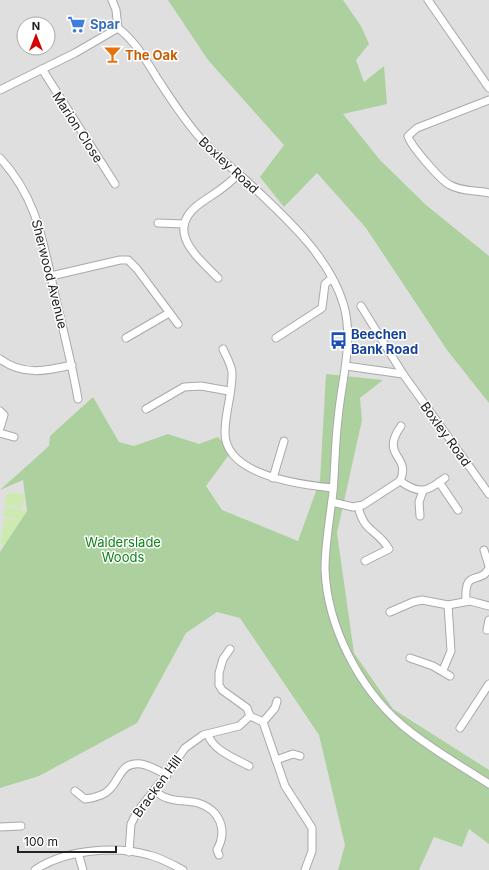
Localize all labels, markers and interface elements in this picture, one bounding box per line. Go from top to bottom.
supermarket icon: Spar [67,14,87,34]
north arrow [16,16,56,56]
place label: Spar [90,16,120,32]
text: N [32,19,40,33]
bar icon: The Oak [102,45,122,65]
place label: The Oak [125,47,178,63]
street label: Marion Close [49,89,107,165]
street label: Boxley Road [196,133,262,197]
street label: Sherwood Avenue [29,218,71,330]
place label: Beechen Bank Road [351,326,418,357]
bus stop icon: Beechen Bank Road [328,331,348,351]
street label: Boxley Road [417,399,475,469]
park label: Walderslade Woods [85,534,161,565]
street label: Bracken Hill [129,752,185,820]
scale bar [18,828,116,854]
text: 100 m [24,834,58,849]

